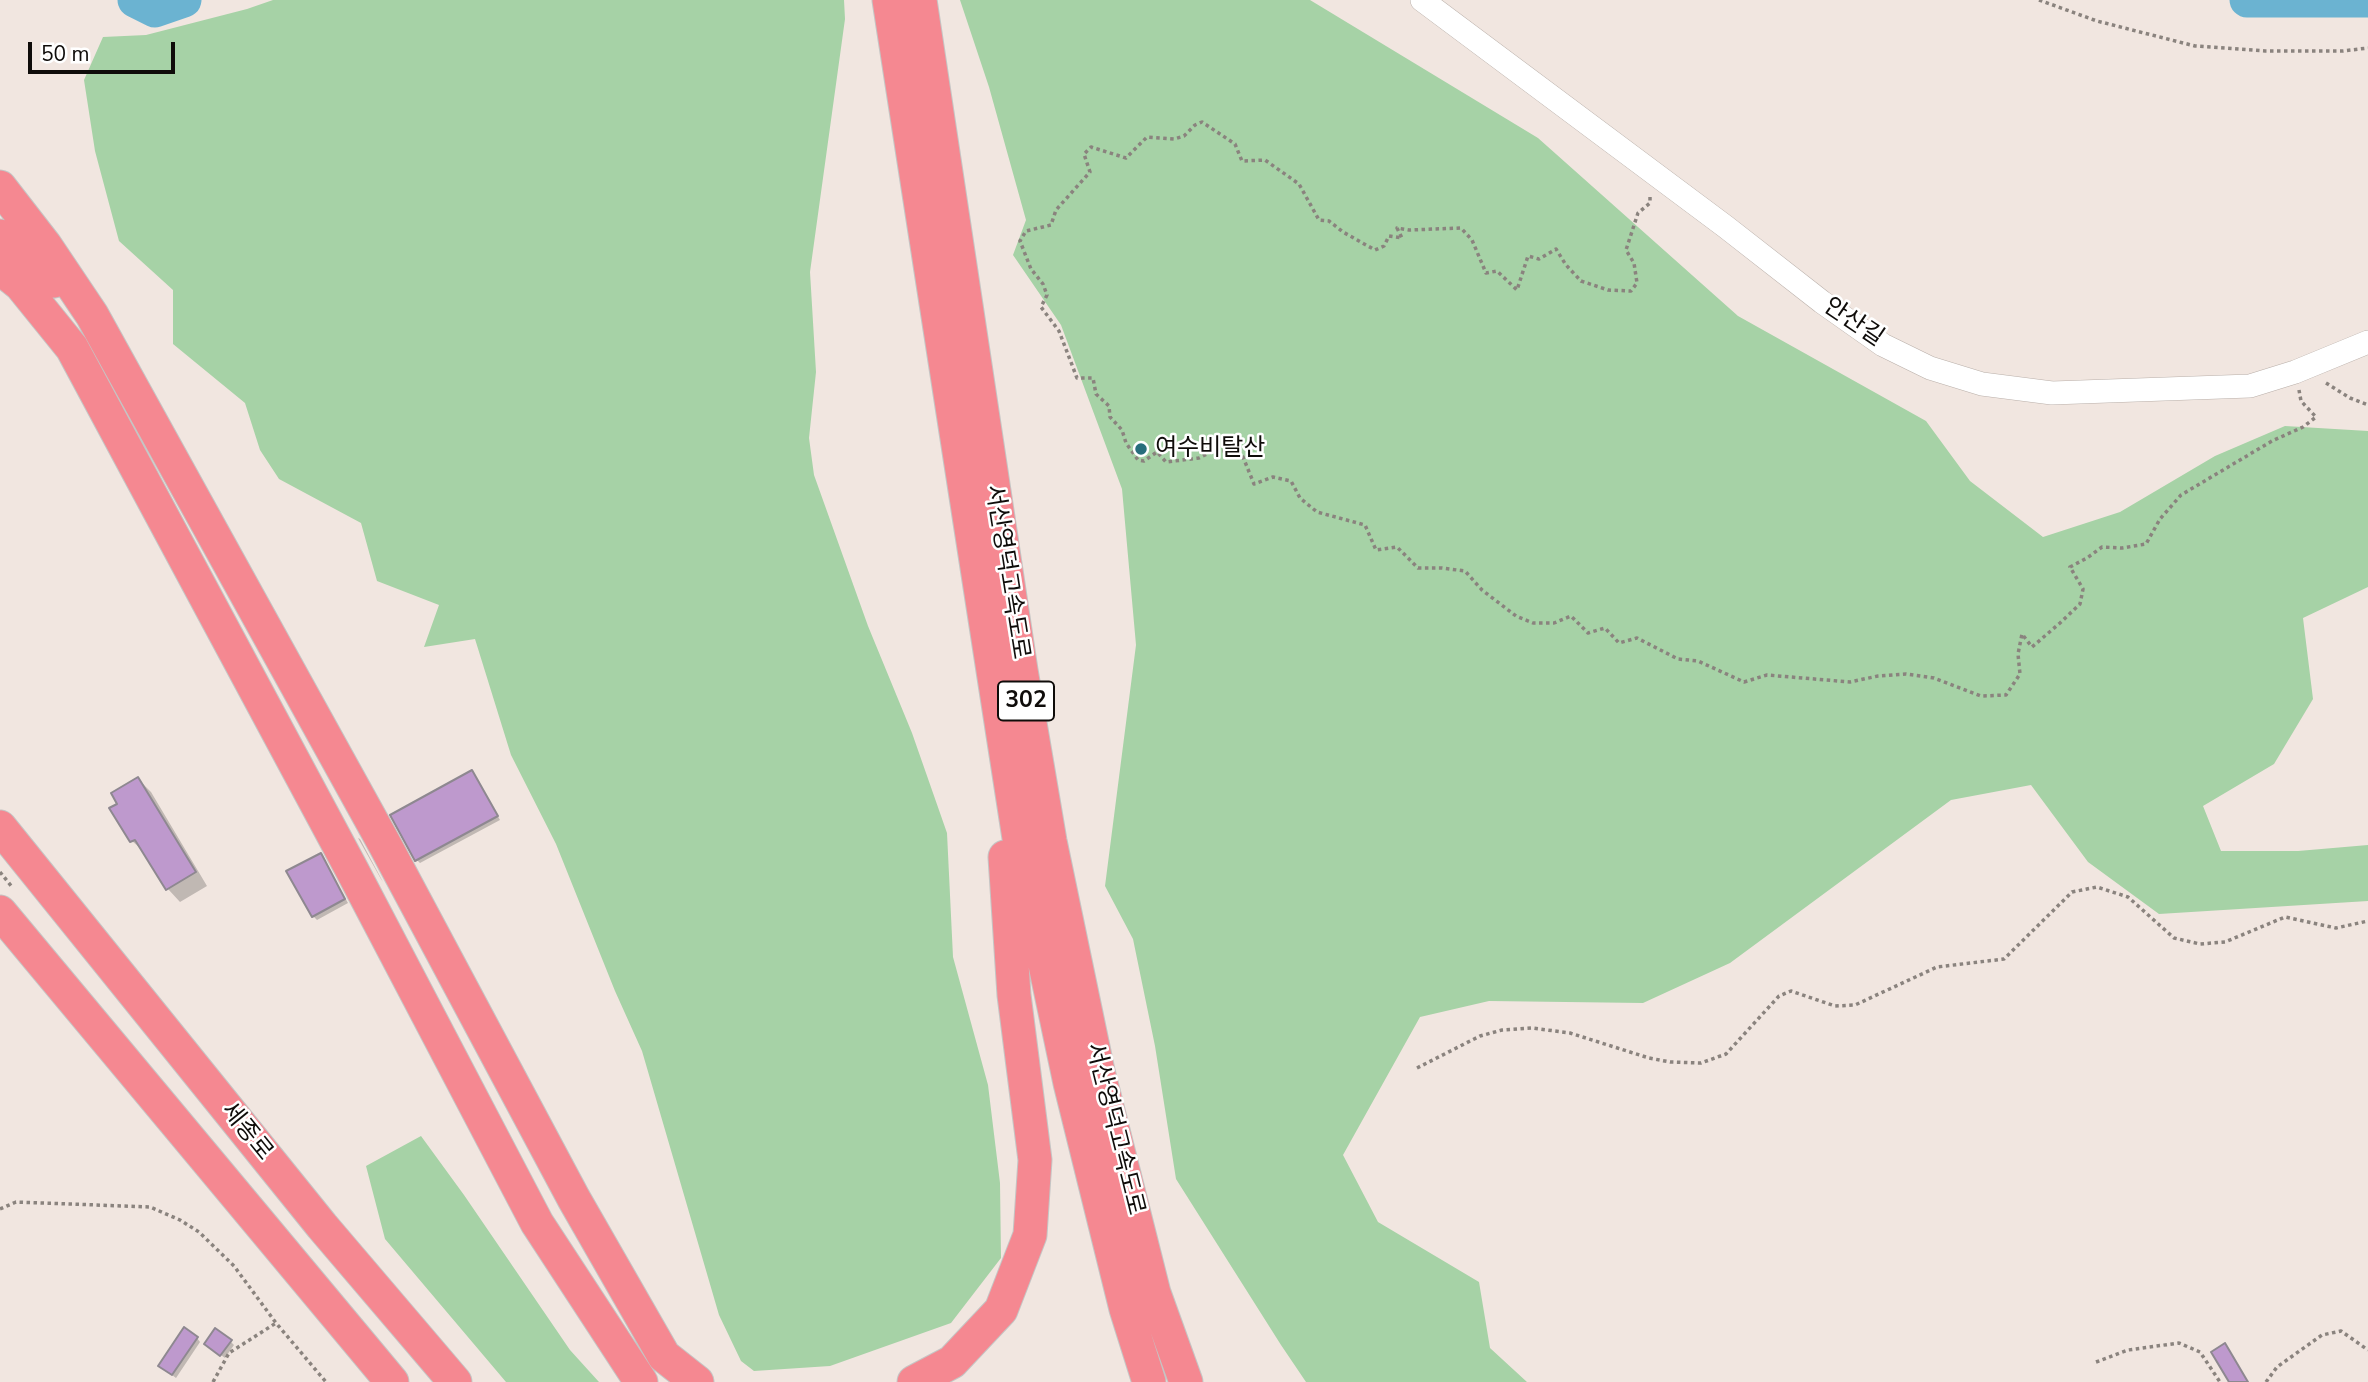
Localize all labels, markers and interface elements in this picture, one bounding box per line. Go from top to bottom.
scale bar [32,28,178,72]
text: 50 m [41,40,90,68]
street label: 안산길 [1817,293,1889,353]
place label: 여수비탈산 [1155,435,1265,463]
marker: 여수비탈산 [1133,441,1149,457]
street label: 서산영덕고속도로 [978,483,1034,661]
road number: 302 [998,681,1054,720]
street label: 서산영덕고속도로 [1079,1040,1149,1218]
street label: 세종로 [214,1097,278,1167]

